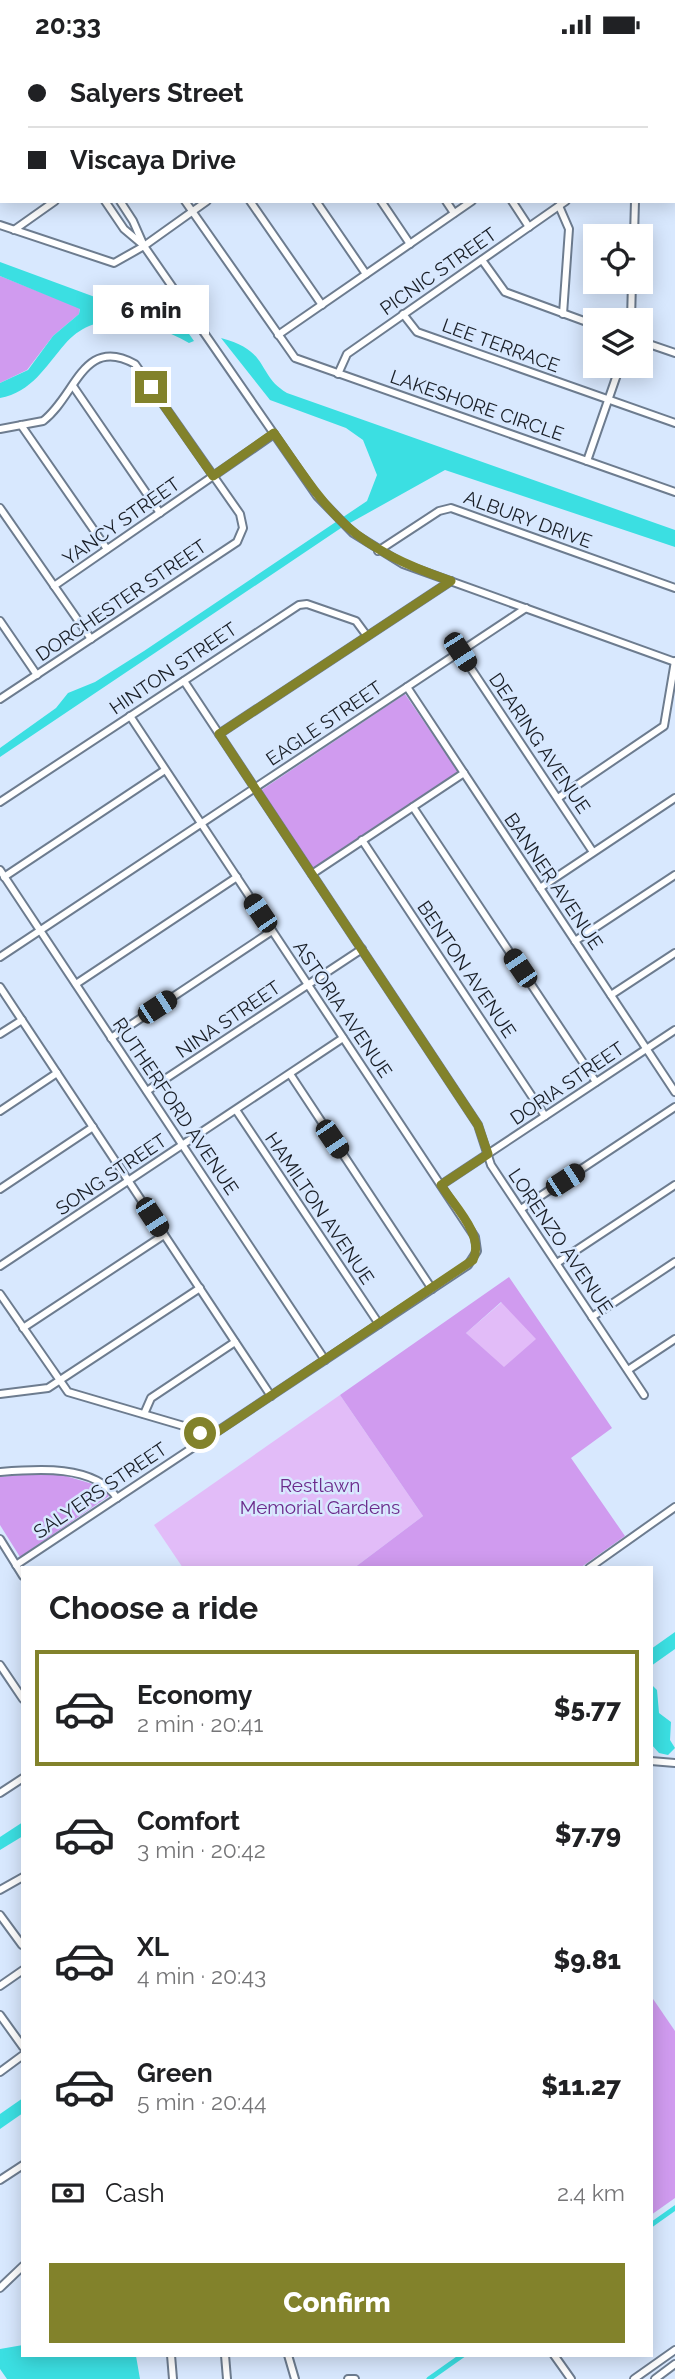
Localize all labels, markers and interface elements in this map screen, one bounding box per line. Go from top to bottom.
text: 20:33 [35,10,101,40]
text: Salyers Street [70,78,243,108]
text: Viscaya Drive [70,145,236,175]
street label: PICNIC STREET [376,222,501,319]
map controls [583,224,653,378]
button: locate [583,224,653,294]
callout: 6 min [93,285,209,335]
text: 6 min [120,296,182,323]
button: layers [583,308,653,378]
street label: LEE TERRACE [439,314,563,376]
street label: LAKESHORE CIRCLE [387,365,567,445]
route end [135,371,167,403]
street label: YANCY STREET [58,472,184,570]
street label: ALBURY DRIVE [461,486,595,552]
street label: DORCHESTER STREET [32,534,211,665]
street label: HINTON STREET [105,617,241,719]
car [440,629,481,675]
street label: DEARING AVENUE [485,669,595,817]
street label: EAGLE STREET [262,676,387,770]
street label: BANNER AVENUE [500,809,608,953]
car [240,890,281,936]
street label: BENTON AVENUE [413,897,521,1041]
street label: ASTORIA AVENUE [289,937,397,1081]
car [500,945,541,991]
street label: NINA STREET [172,976,285,1062]
car [134,987,181,1027]
street label: RUTHERFORD AVENUE [109,1013,243,1199]
street label: DORIA STREET [506,1037,628,1129]
car [312,1116,353,1162]
street label: HAMILTON AVENUE [261,1128,379,1288]
street label: SONG STREET [51,1129,171,1219]
car [542,1160,589,1200]
street label: LORENZO AVENUE [504,1164,618,1318]
car [132,1194,173,1240]
route start [184,1417,216,1449]
street label: SALYERS STREET [29,1437,171,1543]
park label: Restlawn Memorial Gardens [240,1474,400,1518]
text: Choose a ride [49,1589,258,1626]
icon: car [53,1677,116,1740]
text: Economy [137,1680,252,1710]
text: $5.77 [554,1693,621,1723]
text: 2 min · 20:41 [137,1710,263,1737]
icon: car [53,1803,116,1866]
text: Comfort [137,1806,240,1836]
text: $7.79 [555,1819,621,1849]
text: 3 min · 20:42 [137,1836,266,1863]
icon: car [53,1929,116,1992]
text: XL [137,1932,169,1962]
text: $9.81 [554,1945,621,1975]
text: 4 min · 20:43 [137,1962,266,1989]
icon: car [53,2055,116,2118]
text: Green [137,2058,213,2088]
text: $11.27 [541,2071,621,2101]
text: 5 min · 20:44 [137,2088,267,2115]
icon: cash [49,2174,87,2212]
text: Cash [105,2178,165,2208]
text: 2.4 km [557,2179,625,2206]
button: Confirm [49,2263,625,2343]

